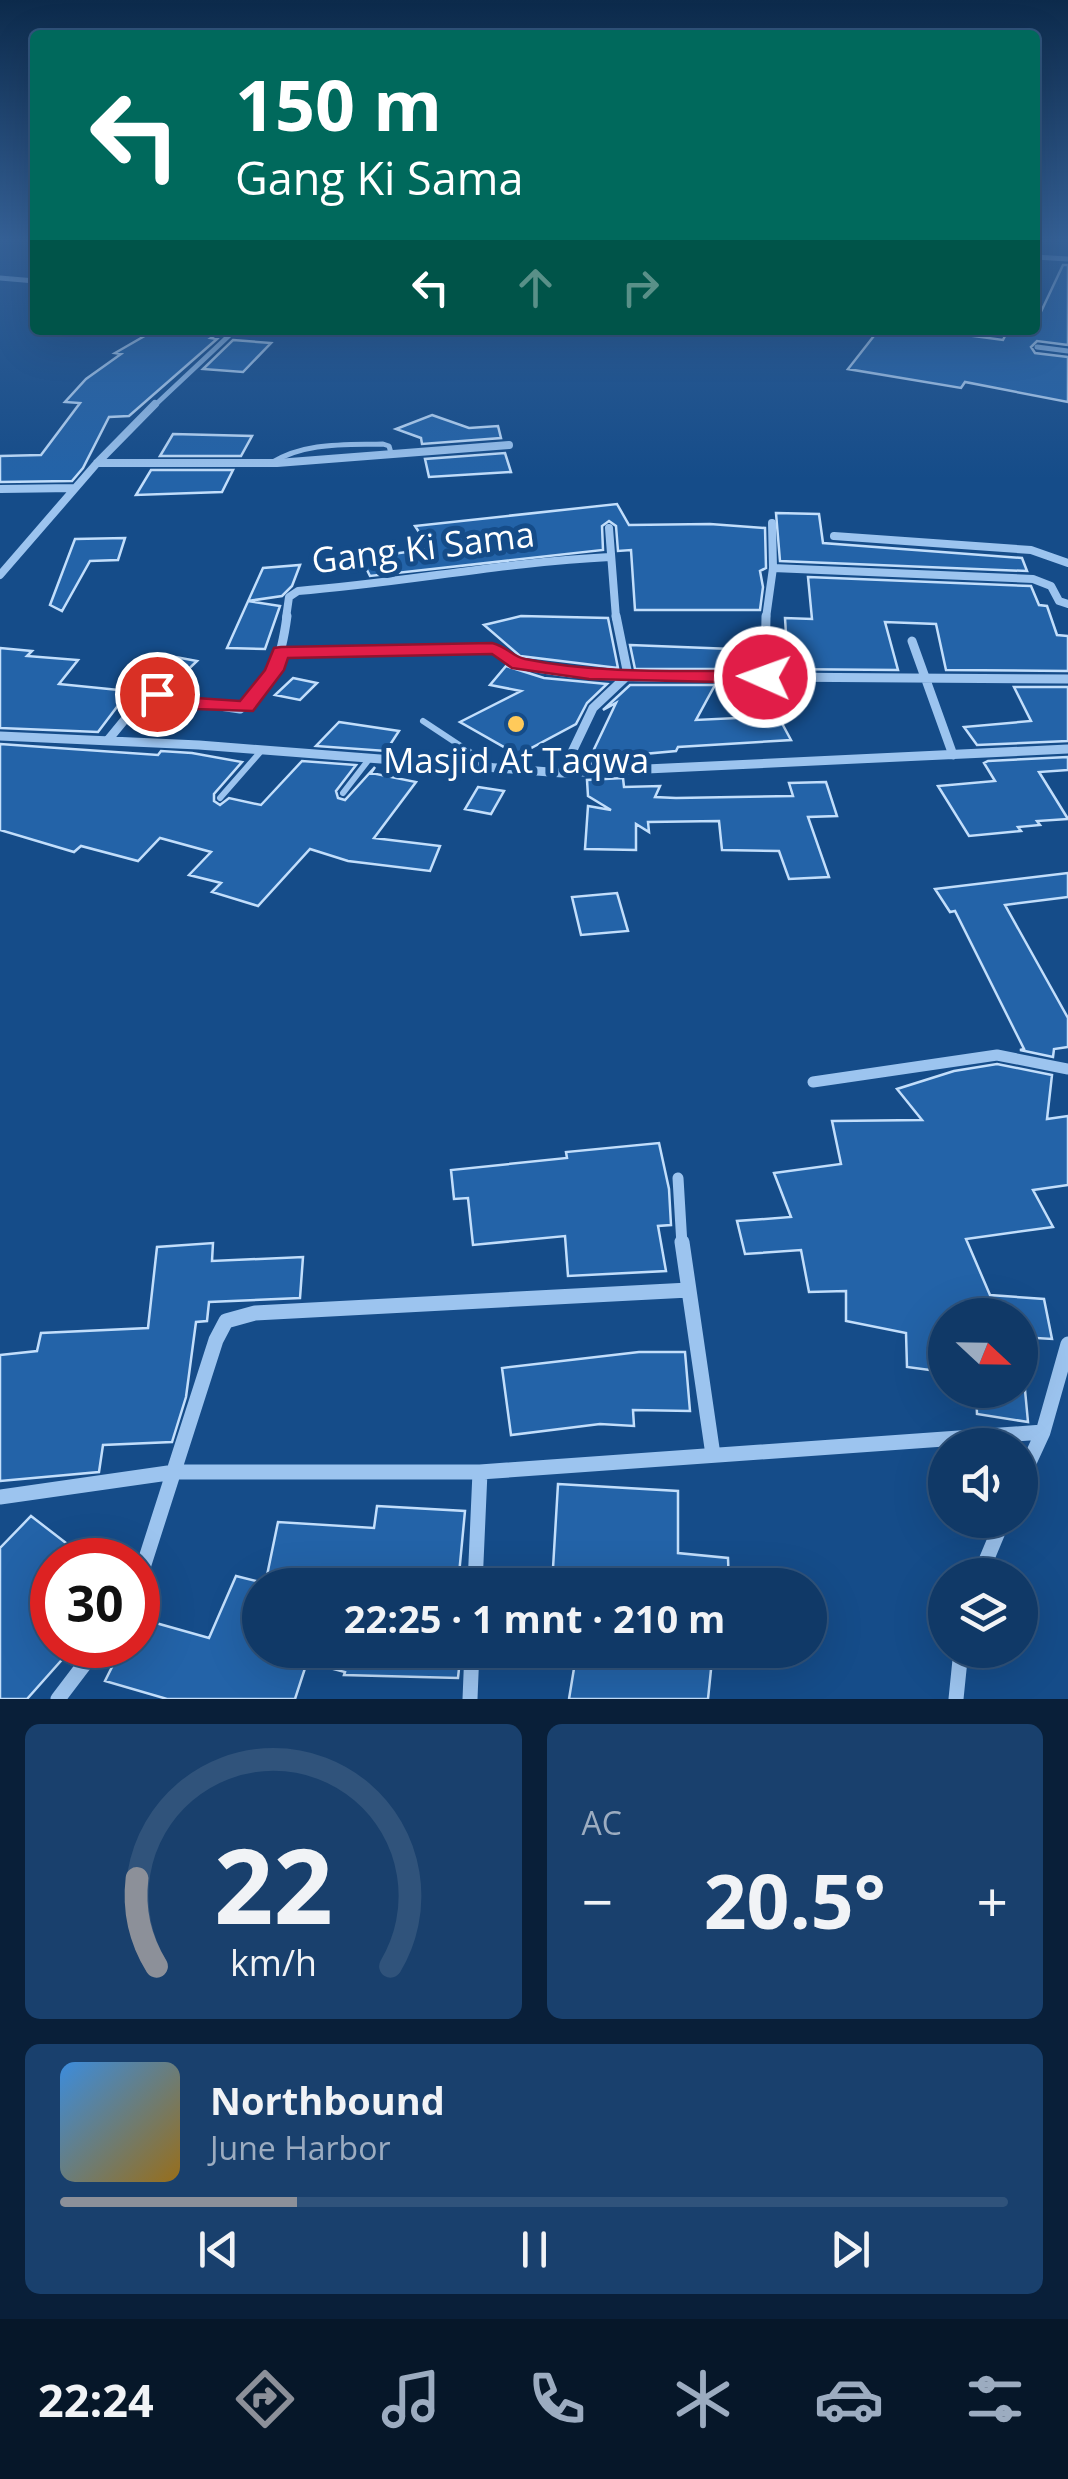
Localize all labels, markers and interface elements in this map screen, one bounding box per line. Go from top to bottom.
text: 150 m [235,56,442,152]
icon: left [70,70,200,200]
text: Gang Ki Sama [235,147,523,208]
icon: left [403,260,458,315]
icon: ahead [508,260,563,315]
icon: right [613,260,668,315]
street label: Gang Ki Sama [309,510,537,584]
position arrow [713,625,817,729]
pin [115,652,200,737]
icon: arrive [130,667,185,722]
marker: Masjid At Taqwa [505,713,527,735]
place label: Masjid At Taqwa [383,736,649,783]
north arrow [928,1298,1038,1408]
map controls [928,1298,1038,1668]
button: sound [928,1428,1038,1538]
speed limit sign: 30 [30,1538,160,1668]
button: layers [928,1558,1038,1668]
text: 22:25 · 1 mnt · 210 m [344,1592,725,1644]
text: AC [582,1801,622,1844]
text: 22 [214,1813,333,1954]
text: 20.5° [704,1849,886,1951]
text: − [582,1863,613,1938]
text: + [977,1863,1008,1938]
text: km/h [230,1938,317,1986]
text: Northbound [210,2074,445,2126]
text: June Harbor [210,2126,390,2169]
icon: previous [191,2222,246,2277]
icon: pause [507,2222,562,2277]
icon: next [823,2222,878,2277]
icon: directions [230,2364,300,2434]
icon: music [376,2364,446,2434]
icon: phone [522,2364,592,2434]
icon: climate [668,2364,738,2434]
icon: car [814,2364,884,2434]
icon: filters [960,2364,1030,2434]
text: 22:24 [38,2369,154,2430]

